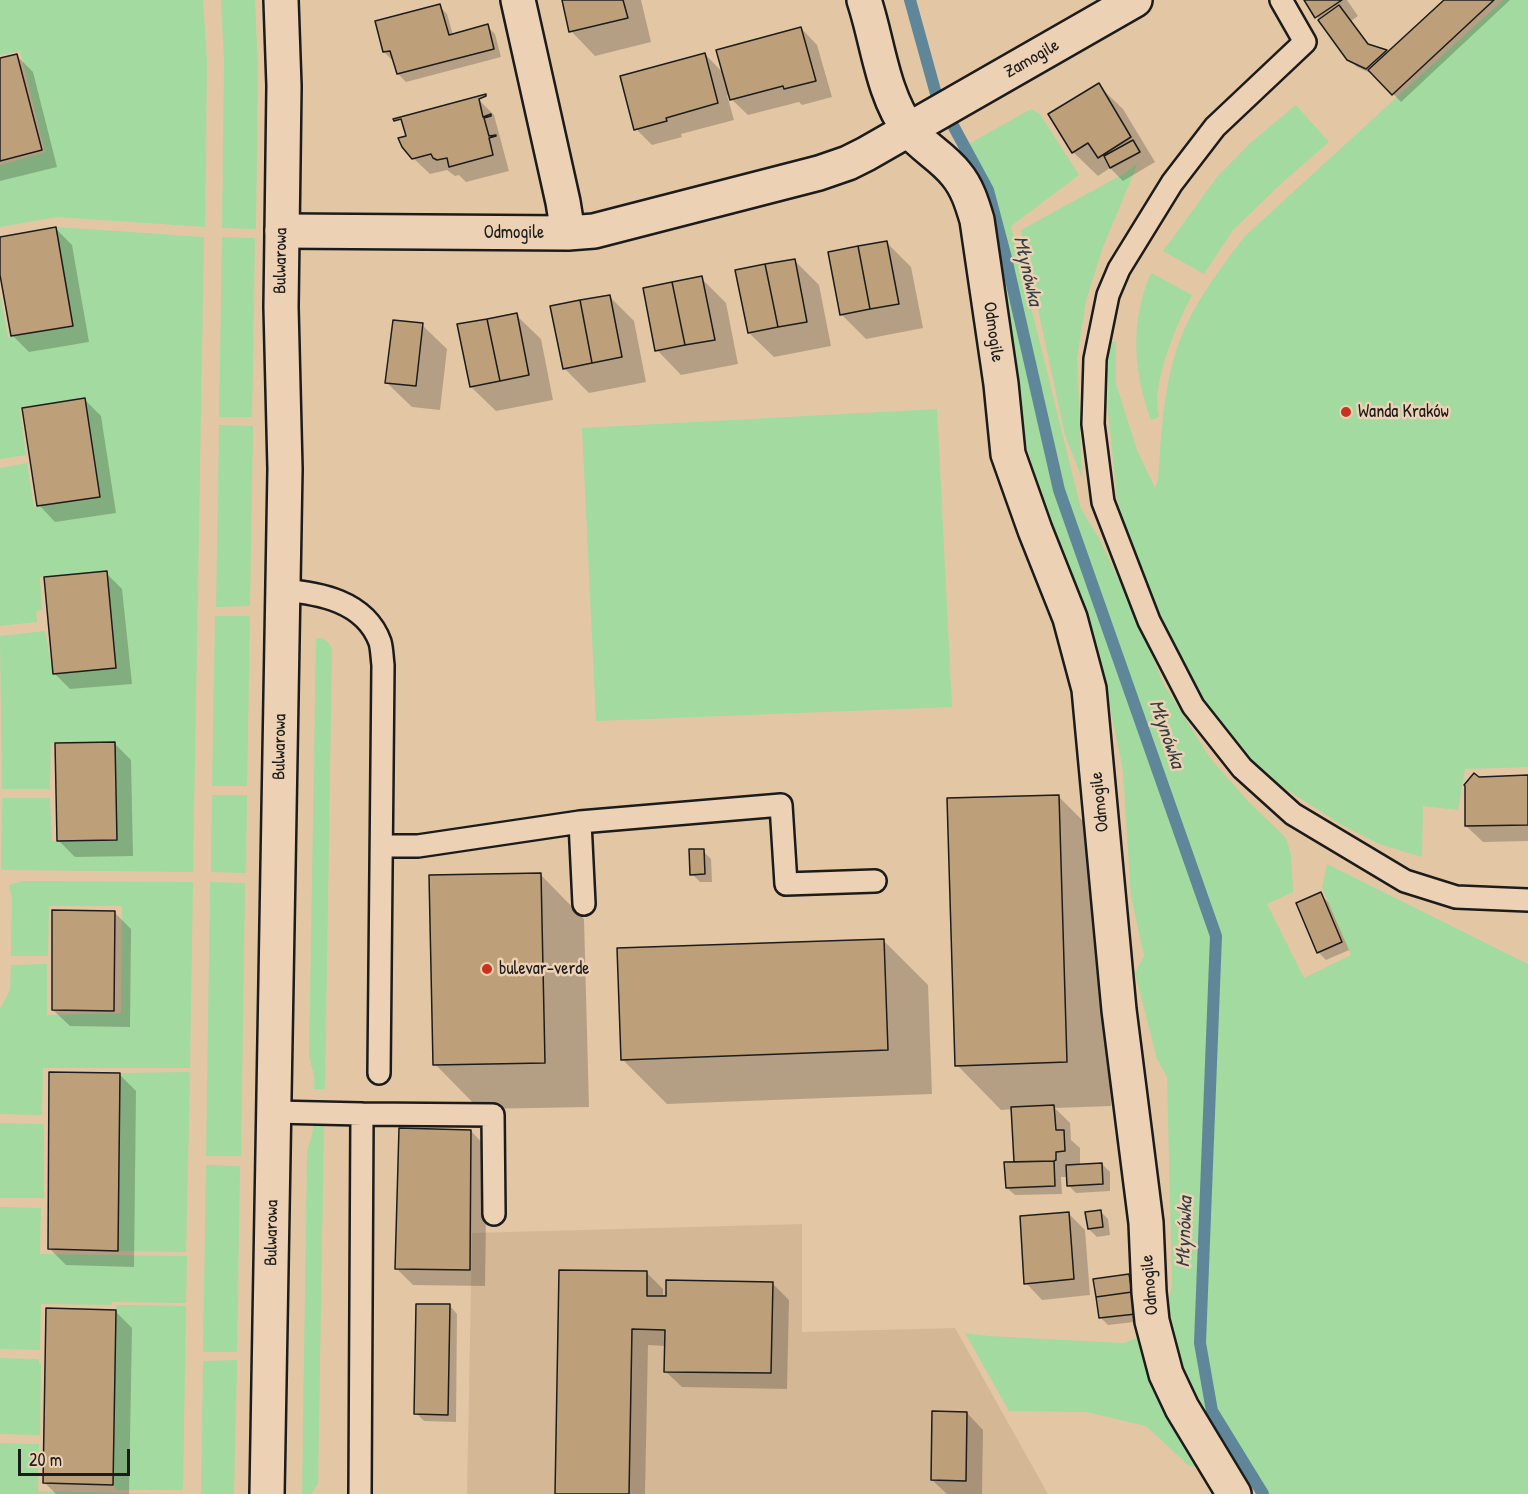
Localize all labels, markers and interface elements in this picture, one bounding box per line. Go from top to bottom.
street label: Zamogile [1001,35,1063,83]
street label: Odmogile [484,222,544,244]
street label: Bulwarowa [270,228,292,294]
water label: Młynówka [1007,234,1047,308]
street label: Odmogile [978,301,1008,363]
place label: Wanda Kraków [1358,401,1449,423]
marker: Wanda Kraków [1339,405,1353,419]
water label: Młynówka [1143,697,1189,771]
street label: Bulwarowa [269,714,291,780]
street label: Odmogile [1086,771,1114,833]
place label: bulevar-verde [499,958,590,980]
marker: bulevar-verde [480,962,494,976]
water label: Młynówka [1172,1196,1198,1268]
street label: Bulwarowa [261,1200,283,1266]
street label: Odmogile [1137,1254,1163,1316]
scale bar [21,1437,134,1475]
text: 20 m [29,1447,62,1472]

